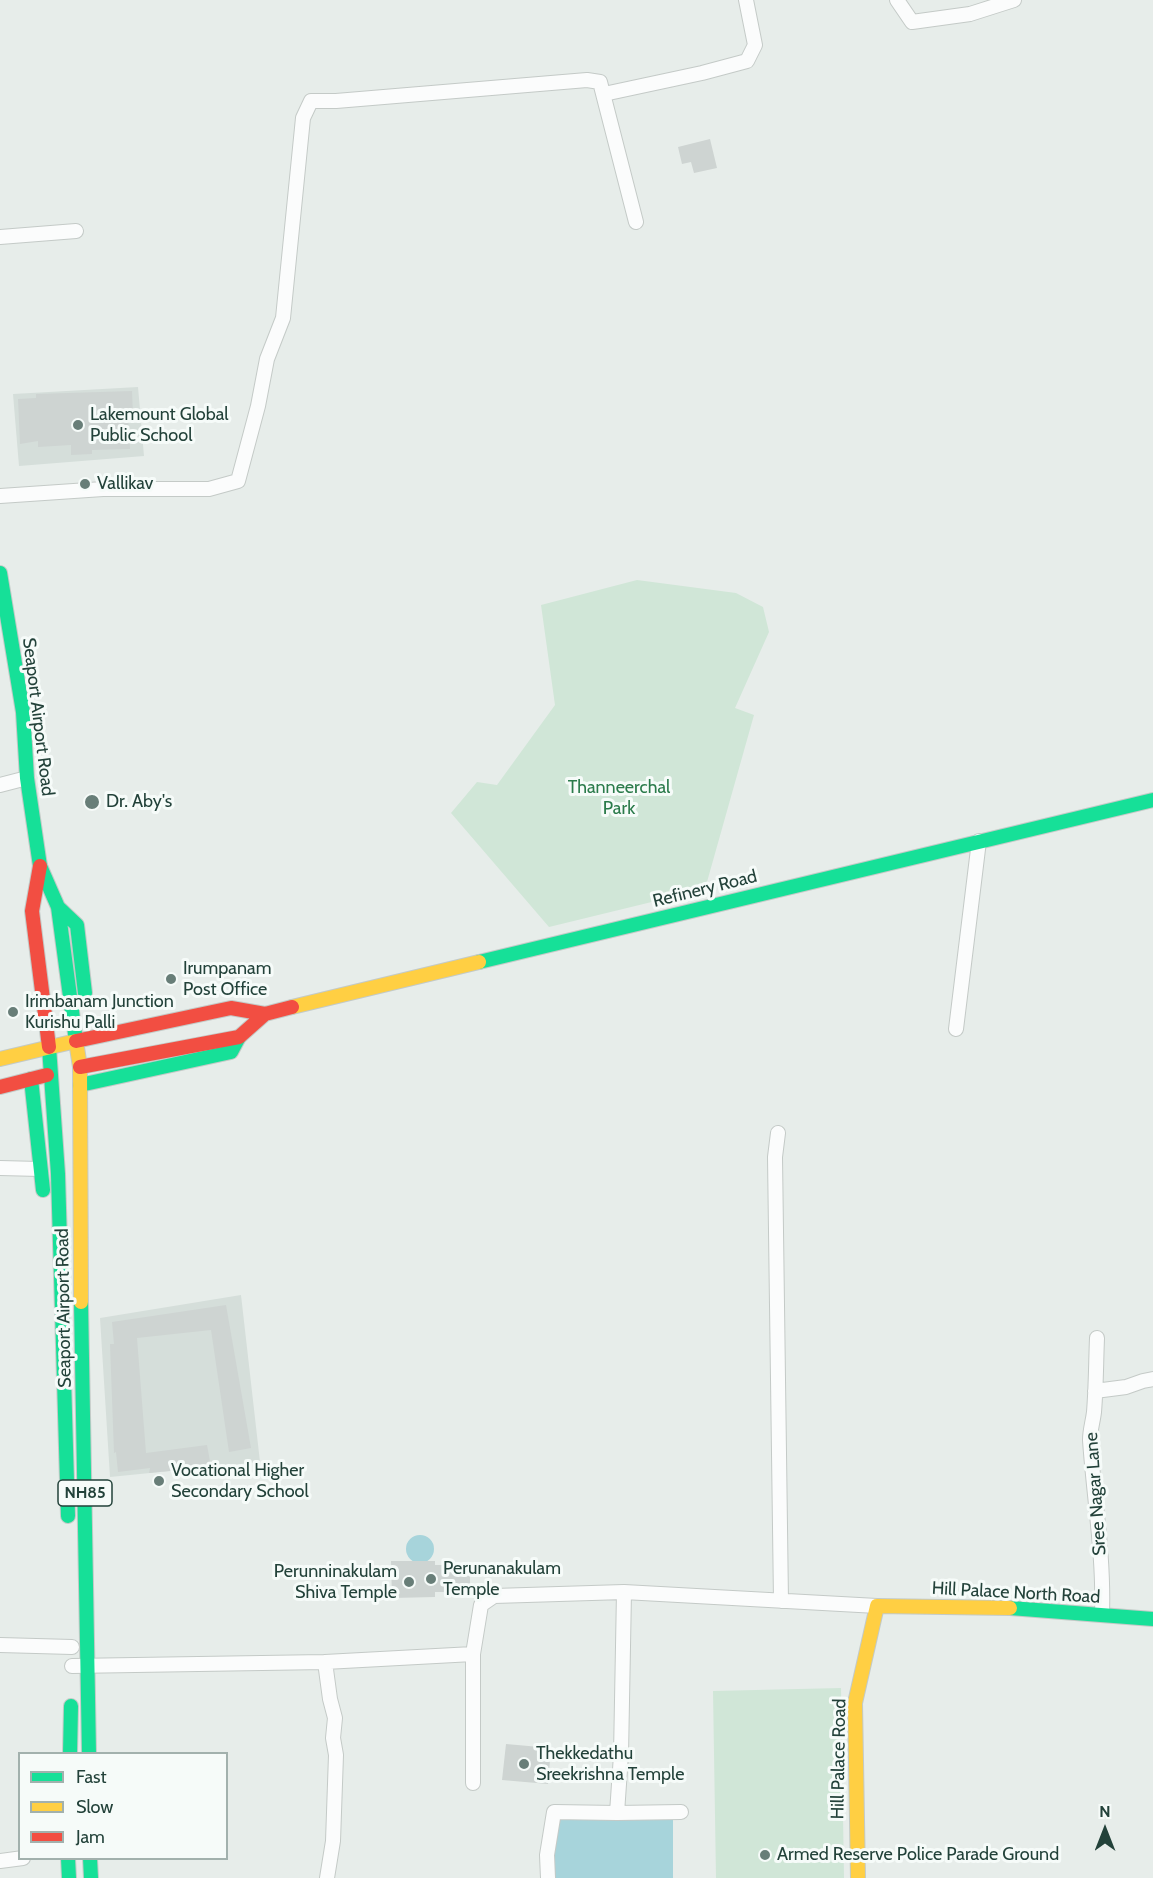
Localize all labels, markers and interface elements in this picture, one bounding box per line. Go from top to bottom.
place label: Lakemount Global Public School [90,404,229,446]
marker: Lakemount Global Public School [71,418,85,432]
place label: Vallikav [97,473,153,495]
marker: Vallikav [78,477,92,491]
street label: Seaport Airport Road [18,637,58,797]
park label: Thanneerchal Park [568,777,670,820]
place label: Dr. Aby's [106,791,172,813]
marker: Dr. Aby's [83,793,101,811]
street label: Refinery Road [651,866,759,912]
place label: Irumpanam Post Office [183,958,271,1000]
marker: Irumpanam Post Office [164,972,178,986]
place label: Irimbanam Junction Kurishu Palli [25,991,174,1034]
marker: Irimbanam Junction Kurishu Palli [6,1005,20,1019]
street label: Seaport Airport Road [52,1228,76,1388]
street label: Sree Nagar Lane [1081,1432,1111,1556]
place label: Vocational Higher Secondary School [171,1460,309,1502]
marker: Vocational Higher Secondary School [152,1474,166,1488]
road number: NH85 [58,1480,112,1506]
place label: Perunanakulam Temple [443,1558,561,1600]
place label: Perunninakulam Shiva Temple [274,1561,397,1604]
marker: Perunanakulam Temple [424,1572,438,1586]
marker: Perunninakulam Shiva Temple [402,1575,416,1589]
street label: Hill Palace North Road [931,1578,1101,1608]
street label: Hill Palace Road [827,1698,851,1820]
place label: Thekkedathu Sreekrishna Temple [536,1743,684,1786]
legend [18,1752,228,1860]
marker: Thekkedathu Sreekrishna Temple [517,1757,531,1771]
text: Fast [76,1766,107,1788]
text: Slow [76,1796,113,1818]
north arrow [1075,1800,1135,1860]
text: N [1099,1802,1111,1821]
text: Jam [76,1826,105,1848]
place label: Armed Reserve Police Parade Ground [777,1844,1059,1866]
marker: Armed Reserve Police Parade Ground [758,1848,772,1862]

